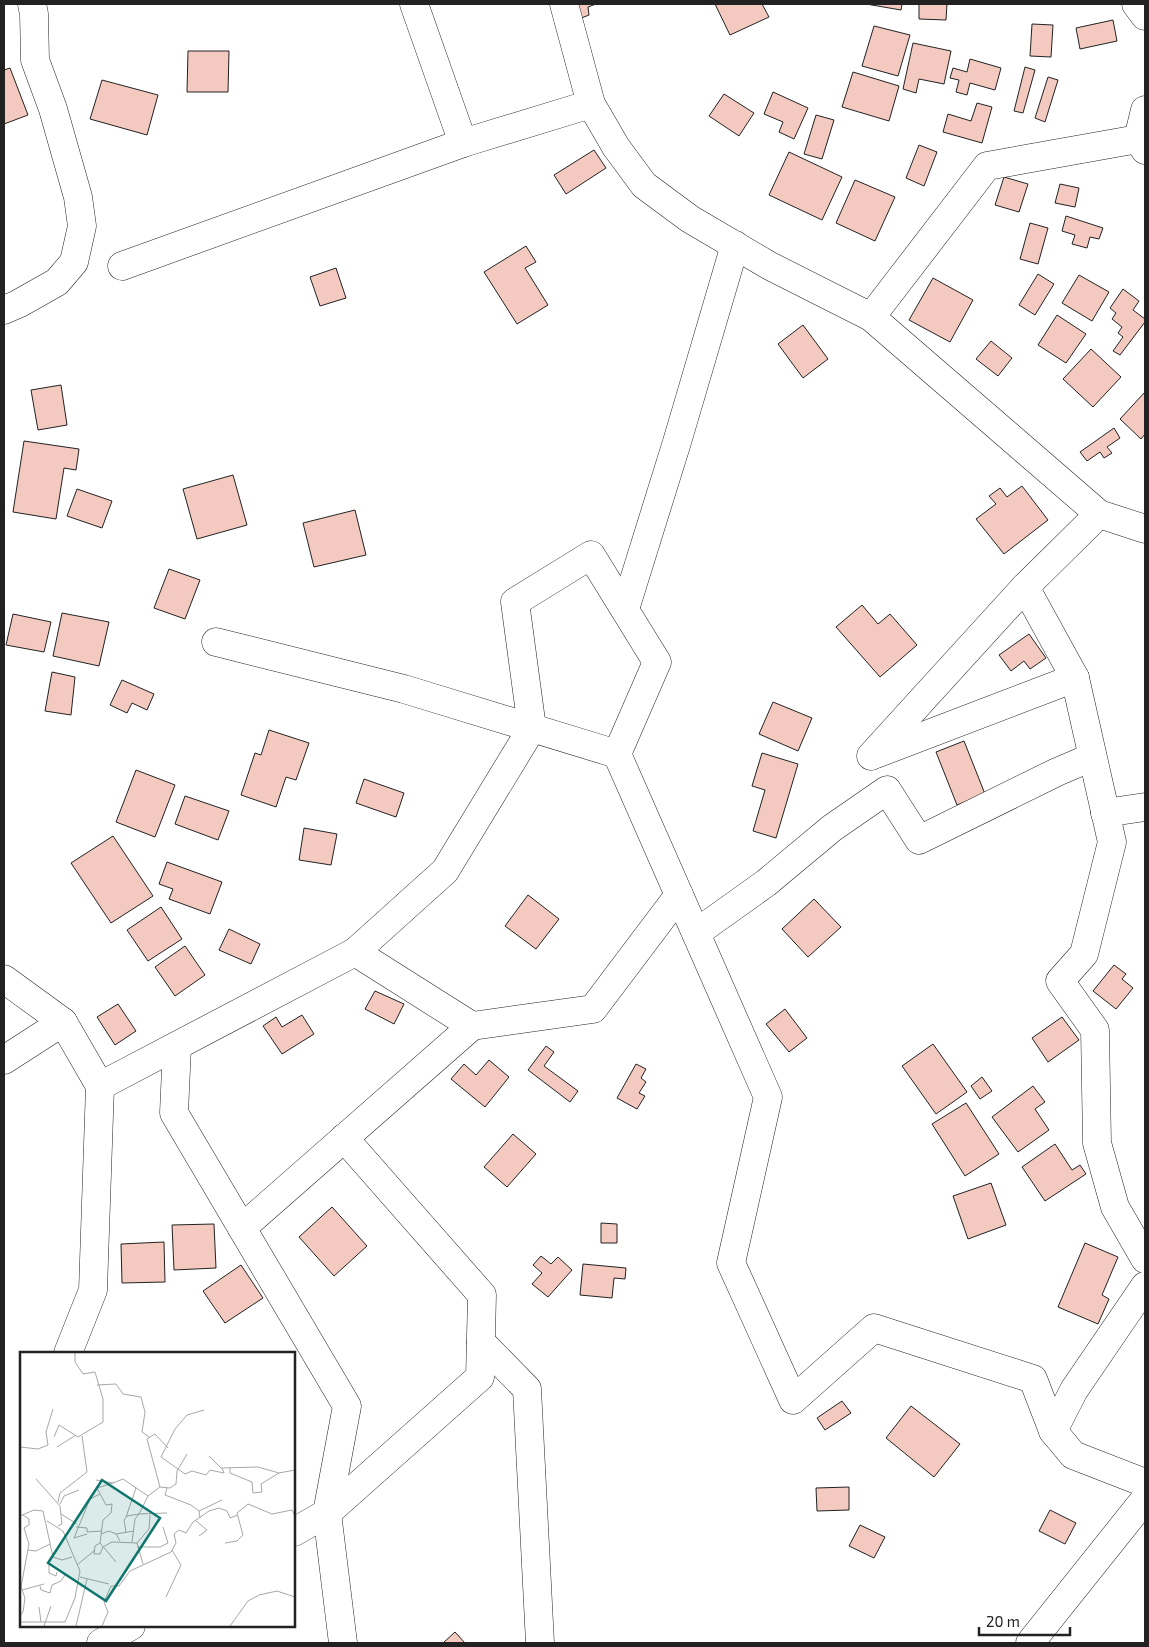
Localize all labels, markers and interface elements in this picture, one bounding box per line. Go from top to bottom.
inset map [20,1352,295,1627]
scale bar [979,1604,1070,1636]
text: 20 m [986,1612,1020,1630]

